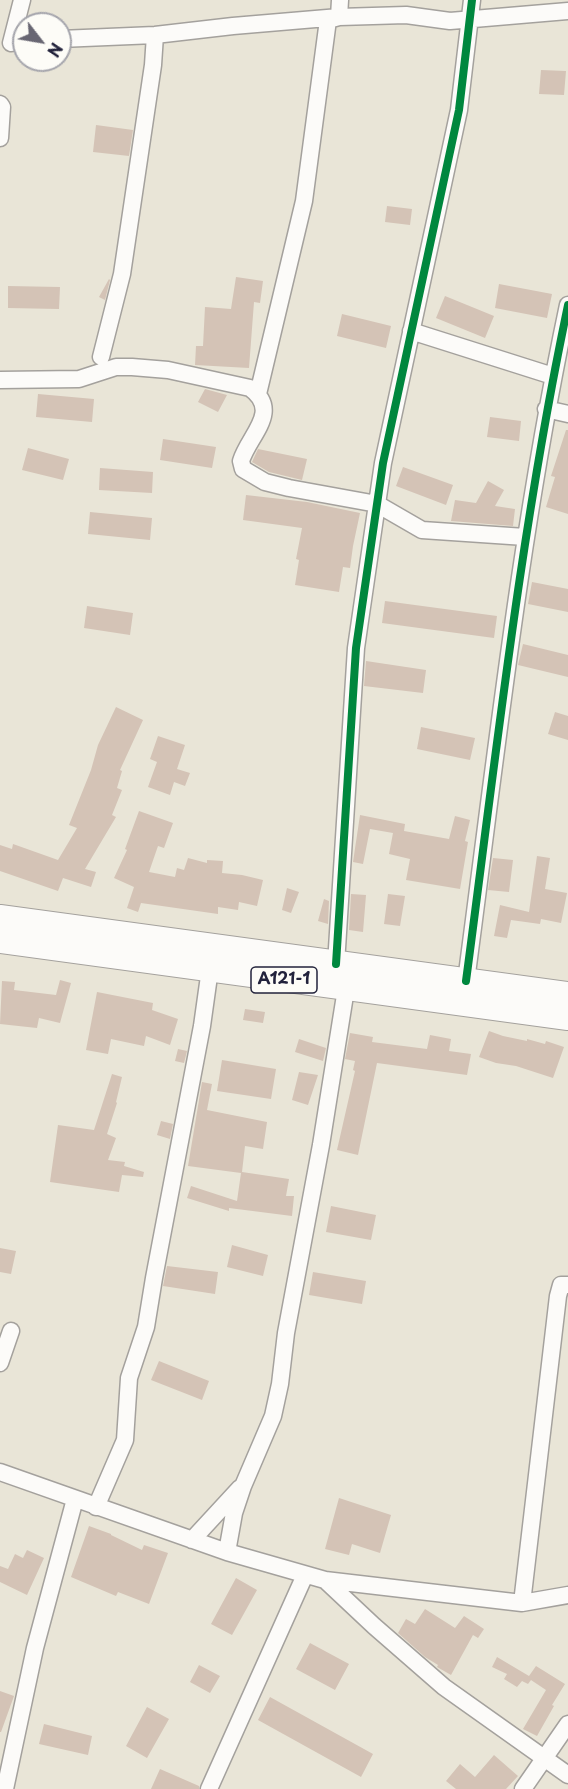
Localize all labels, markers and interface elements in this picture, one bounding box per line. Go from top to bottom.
north arrow [12,12,72,72]
text: N [42,39,69,62]
road number: A121-1 [251,967,317,993]

